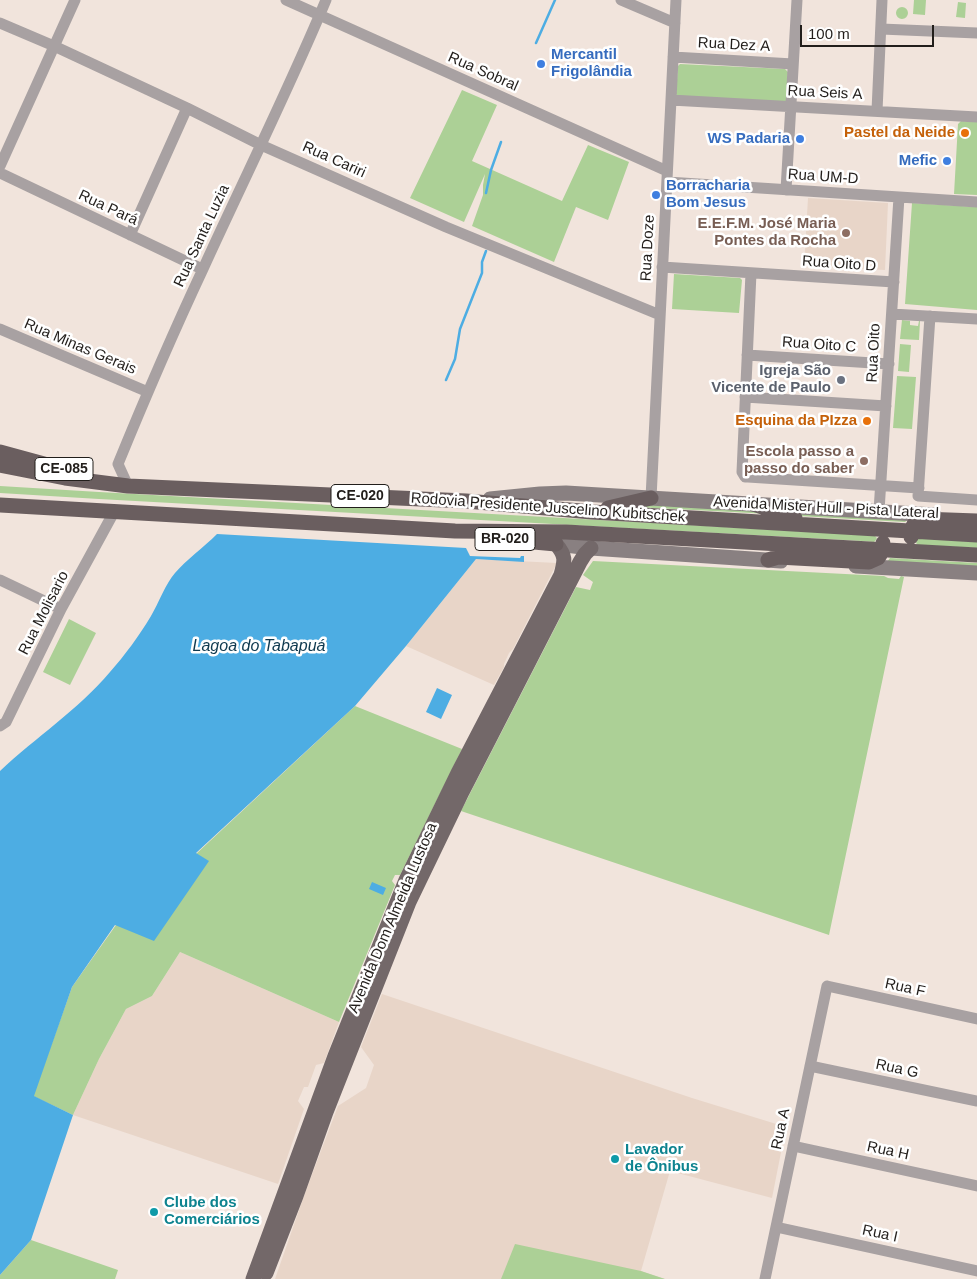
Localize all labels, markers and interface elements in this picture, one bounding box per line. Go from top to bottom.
scale bar [802,15,936,47]
text: 100 m [808,25,850,42]
street label: Rua Dez A [697,34,771,56]
place label: Mercantil Frigolândia [551,46,632,81]
street label: Rua Sobral [445,49,521,95]
marker: Mercantil Frigolândia [535,58,547,70]
street label: Rua Seis A [787,82,863,104]
place label: Pastel da Neide [844,124,955,142]
marker: Pastel da Neide [959,127,971,139]
place label: WS Padaria [707,130,790,148]
marker: WS Padaria [794,133,806,145]
street label: Rua Cariri [300,138,368,182]
place label: Mefic [899,152,937,170]
marker: Mefic [941,155,953,167]
street label: Rua UM-D [787,166,859,188]
place label: Borracharia Bom Jesus [666,177,750,212]
street label: Rua Santa Luzia [170,182,234,290]
street label: Rua Pará [75,186,141,230]
marker: Borracharia Bom Jesus [650,189,662,201]
street label: Rua Doze [637,214,659,282]
place label: E.E.F.M. José Maria Pontes da Rocha [698,215,836,250]
marker: E.E.F.M. José Maria Pontes da Rocha [840,227,852,239]
street label: Rua Oito D [801,252,877,276]
street label: Rua Minas Gerais [21,315,139,379]
street label: Rua Oito [863,323,885,383]
street label: Rua Oito C [781,333,857,357]
place label: Igreja São Vicente de Paulo [711,362,831,397]
marker: Igreja São Vicente de Paulo [835,374,847,386]
place label: Esquina da PIzza [735,412,857,430]
marker: Esquina da PIzza [861,415,873,427]
place label: Escola passo a passo do saber [744,443,854,478]
marker: Escola passo a passo do saber [858,455,870,467]
road number: CE-085 [35,458,93,480]
road number: CE-020 [331,484,389,508]
street label: Rodovia Presidente Juscelino Kubitschek [410,489,686,527]
street label: Avenida Mister Hull - Pista Lateral [713,493,939,523]
road number: BR-020 [475,528,535,550]
street label: Rua Molisario [15,568,73,658]
water label: Lagoa do Tabapuá [193,637,325,657]
street label: Avenida Dom Almeida Lustosa [345,820,441,1016]
street label: Rua F [883,975,927,1001]
street label: Rua G [874,1056,920,1082]
street label: Rua A [768,1107,794,1151]
street label: Rua H [865,1138,911,1164]
place label: Lavador de Ônibus [625,1141,698,1176]
marker: Lavador de Ônibus [609,1153,621,1165]
place label: Clube dos Comerciários [164,1194,260,1229]
marker: Clube dos Comerciários [148,1206,160,1218]
street label: Rua I [861,1221,899,1247]

